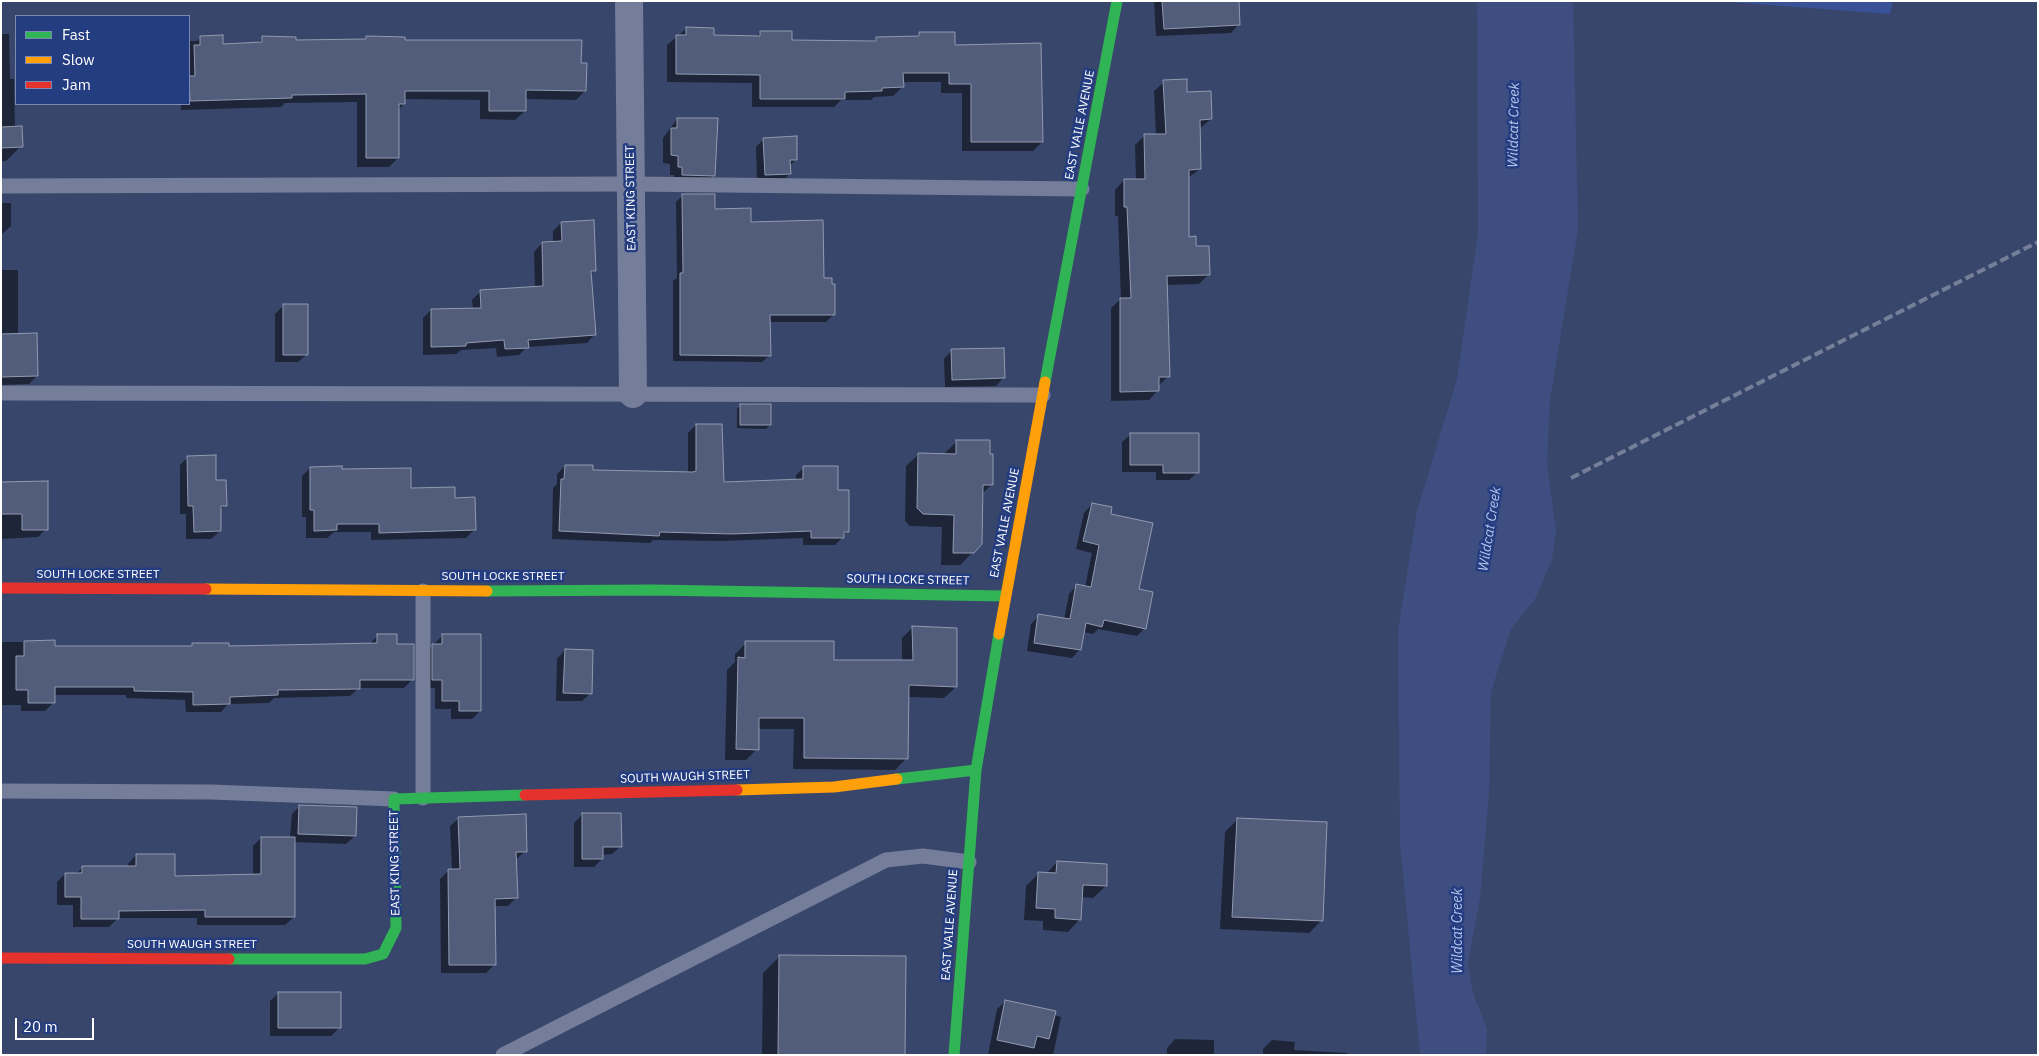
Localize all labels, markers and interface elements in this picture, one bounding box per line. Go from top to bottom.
legend [15,15,190,105]
text: Fast [62,25,90,44]
text: Slow [62,50,95,69]
street label: EAST VAILE AVENUE [1062,69,1098,181]
text: Jam [62,75,91,94]
water label: Wildcat Creek [1505,82,1523,168]
street label: EAST KING STREET [623,145,639,251]
street label: EAST VAILE AVENUE [987,467,1023,579]
water label: Wildcat Creek [1475,486,1505,572]
street label: SOUTH LOCKE STREET [36,568,160,582]
street label: SOUTH LOCKE STREET [441,570,565,584]
street label: SOUTH LOCKE STREET [846,572,970,588]
street label: SOUTH WAUGH STREET [620,768,750,786]
street label: EAST KING STREET [387,810,403,916]
street label: EAST VAILE AVENUE [939,869,961,981]
water label: Wildcat Creek [1450,888,1466,974]
street label: SOUTH WAUGH STREET [127,938,257,952]
scale bar [18,1008,96,1040]
text: 20 m [23,1017,58,1036]

